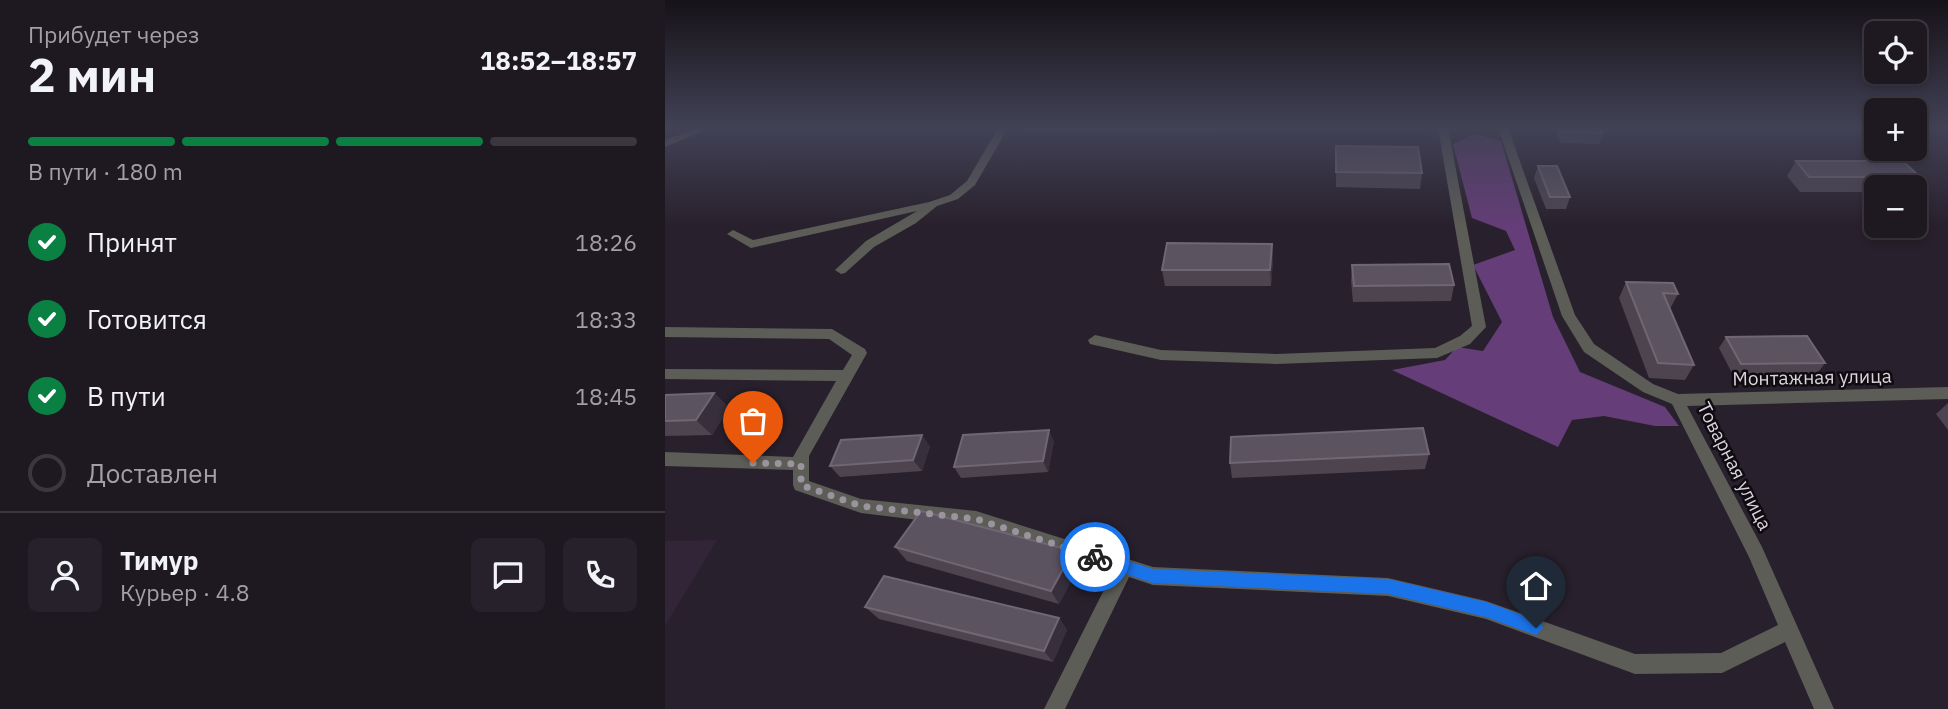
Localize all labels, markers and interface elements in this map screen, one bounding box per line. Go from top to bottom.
text: Прибудет через [28,19,200,49]
map controls [1864,21,1927,238]
button: locate [1864,21,1927,84]
text: 18:52–18:57 [480,43,637,77]
text: 2 мин [28,45,156,105]
button: + [1864,98,1927,161]
text: В пути · 180 m [28,156,183,186]
button: − [1864,175,1927,238]
icon: check [28,223,66,261]
text: Принят [87,225,177,259]
text: 18:26 [575,227,637,257]
icon: check [28,300,66,338]
text: Готовится [87,302,207,336]
text: 18:33 [575,304,637,334]
street label: Монтажная улица [1732,364,1892,390]
icon: check [28,377,66,415]
text: В пути [87,379,166,413]
text: 18:45 [575,381,637,411]
pin [723,391,783,463]
street label: Товарная улица [1692,398,1778,534]
icon: bag [734,402,772,440]
text: Доставлен [87,456,218,490]
courier [1060,522,1130,592]
button: person [28,538,102,612]
button: chat [471,538,545,612]
button: phone [563,538,637,612]
icon: bike [1076,538,1114,576]
text: Тимур [120,543,199,577]
pin [1506,556,1566,628]
icon: home [1517,567,1555,605]
text: Курьер · 4.8 [120,577,250,607]

